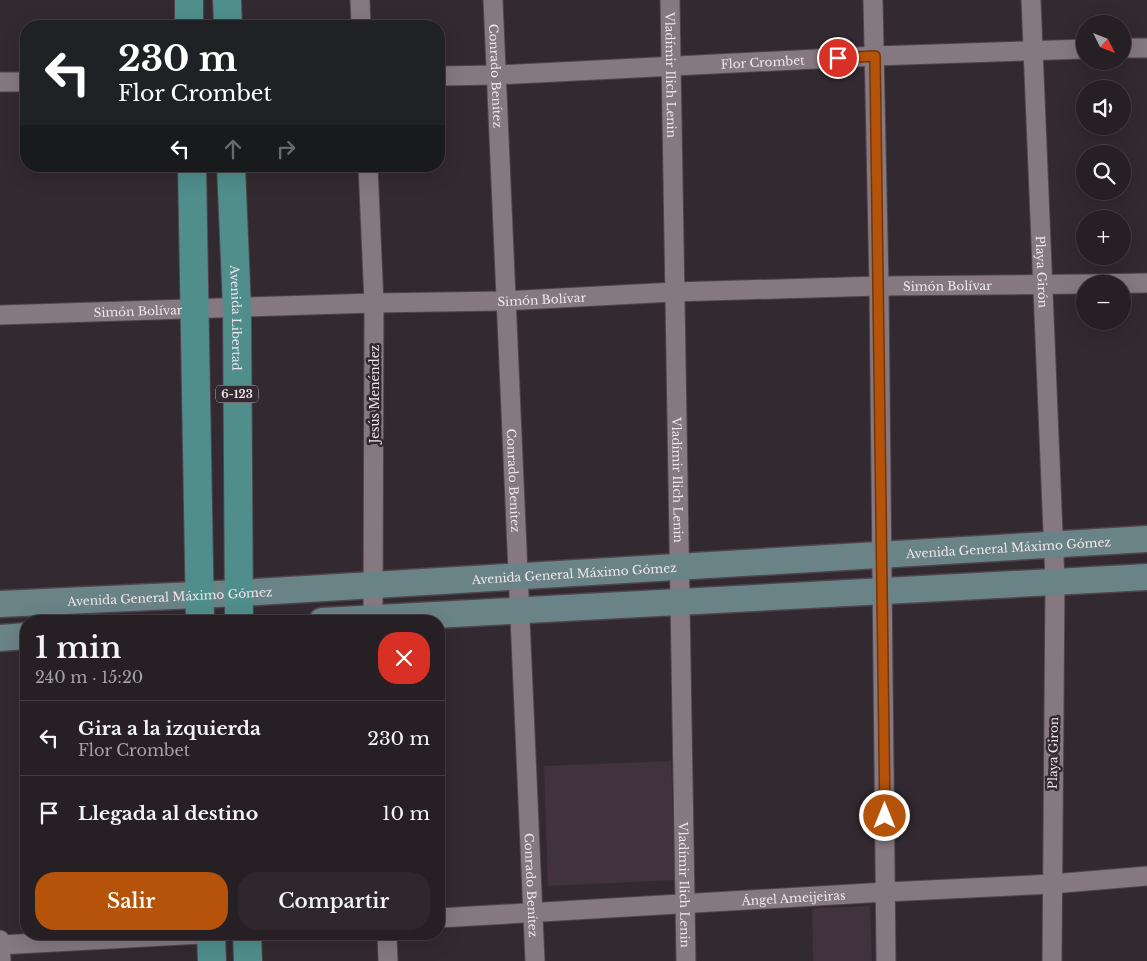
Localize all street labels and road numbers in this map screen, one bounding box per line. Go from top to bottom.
street label: Vladímir Ilich Lenin [663,11,680,138]
street label: Conrado Benítez [487,24,506,129]
street label: Flor Crombet [720,52,805,71]
street label: Playa Girón [1033,235,1051,308]
street label: Avenida Libertad [228,264,245,371]
street label: Simón Bolívar [903,277,992,293]
street label: Simón Bolívar [497,289,587,309]
street label: Simón Bolívar [93,302,183,319]
street label: Jesús Menéndez [367,344,382,445]
road number: 6-123 [216,386,258,402]
street label: Vladímir Ilich Lenin [669,416,687,543]
street label: Conrado Benítez [504,428,524,533]
street label: Avenida General Máximo Gómez [904,534,1112,561]
street label: Avenida General Máximo Gómez [470,559,677,587]
street label: Avenida General Máximo Gómez [66,584,273,608]
street label: Playa Giron [1045,717,1061,789]
street label: Vladímir Ilich Lenin [676,821,693,948]
street label: Conrado Benítez [522,833,541,938]
street label: Ángel Ameijeiras [740,887,846,908]

